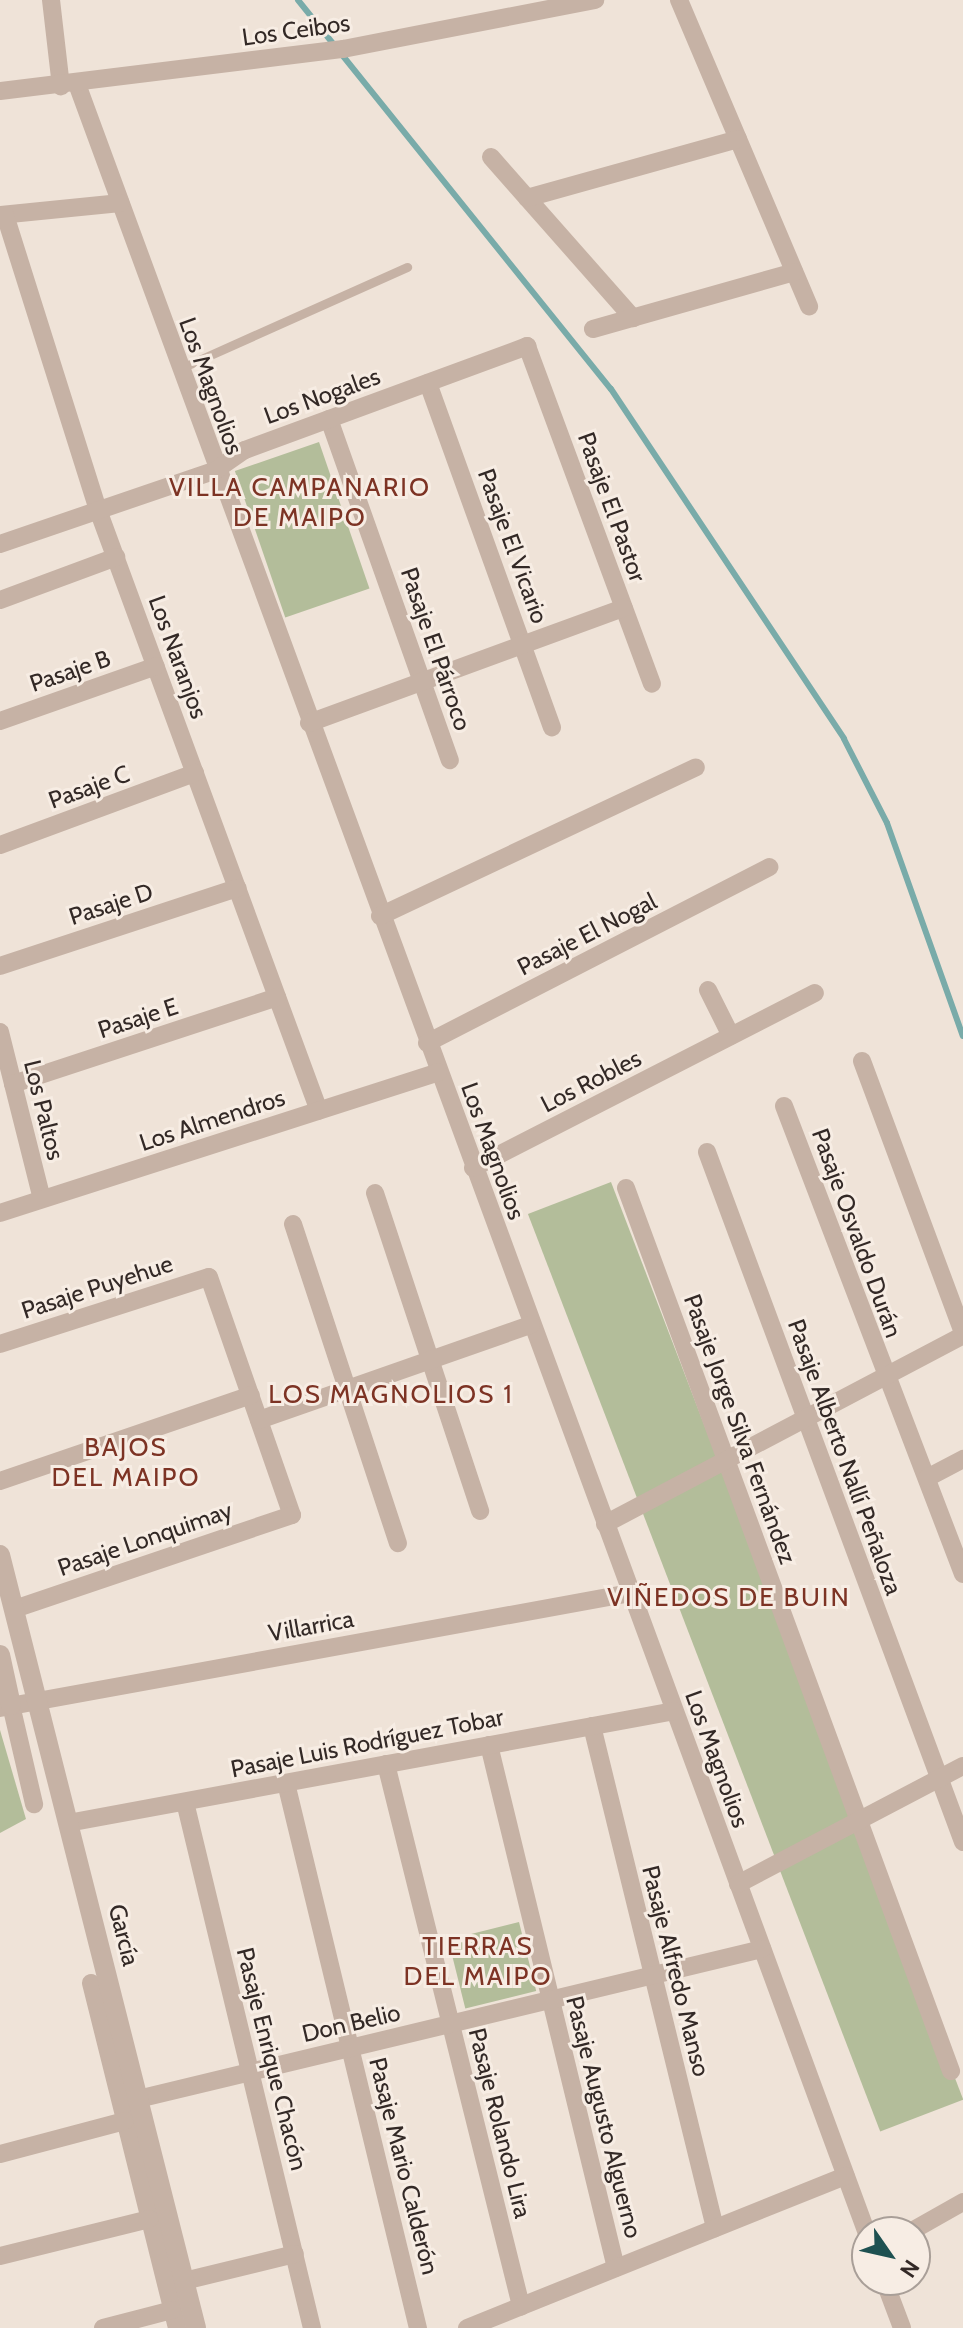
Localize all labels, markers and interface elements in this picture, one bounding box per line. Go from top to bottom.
street label: Los Ceibos [240,8,352,52]
street label: Los Magnolios [173,314,249,458]
street label: Los Nogales [260,362,384,430]
street label: Pasaje El Pastor [572,428,652,586]
street label: Pasaje El Vicario [472,465,554,627]
district label: VILLA CAMPANARIO DE MAIPO [169,472,431,534]
street label: Pasaje El Párroco [395,564,477,734]
street label: Los Naranjos [142,591,214,723]
street label: Pasaje B [26,644,114,698]
street label: Pasaje C [45,759,133,815]
street label: Pasaje D [65,877,157,931]
street label: Pasaje El Nogal [513,887,661,981]
street label: Pasaje E [94,992,182,1044]
street label: Los Robles [536,1044,646,1118]
street label: Los Paltos [18,1057,70,1163]
street label: Los Magnolios [455,1079,531,1223]
street label: Los Almendros [136,1083,288,1157]
street label: Pasaje Osvaldo Durán [806,1125,908,1341]
street label: Pasaje Puyehue [18,1249,176,1325]
street label: Pasaje Jorge Silva Fernández [678,1290,802,1568]
street label: Pasaje Alberto Nallí Peñaloza [782,1315,908,1599]
district label: LOS MAGNOLIOS 1 [268,1379,514,1411]
district label: BAJOS DEL MAIPO [52,1432,200,1494]
street label: Pasaje Lonquimay [54,1496,236,1582]
district label: VIÑEDOS DE BUIN [607,1582,851,1614]
street label: Villarrica [266,1604,356,1648]
street label: Los Magnolios [679,1687,755,1831]
street label: Pasaje Luis Rodríguez Tobar [228,1702,506,1784]
street label: Pasaje Alfredo Manso [636,1863,716,2079]
street label: García [102,1901,146,1969]
district label: TIERRAS DEL MAIPO [404,1931,552,1992]
street label: Pasaje Enrique Chacón [230,1945,314,2173]
street label: Pasaje Augusto Alguerno [560,1993,648,2241]
street label: Don Belio [299,1998,403,2048]
street label: Pasaje Rolando Lira [462,2025,538,2221]
street label: Pasaje Mario Calderón [363,2055,445,2277]
north arrow [851,2216,931,2296]
text: N [894,2255,925,2283]

